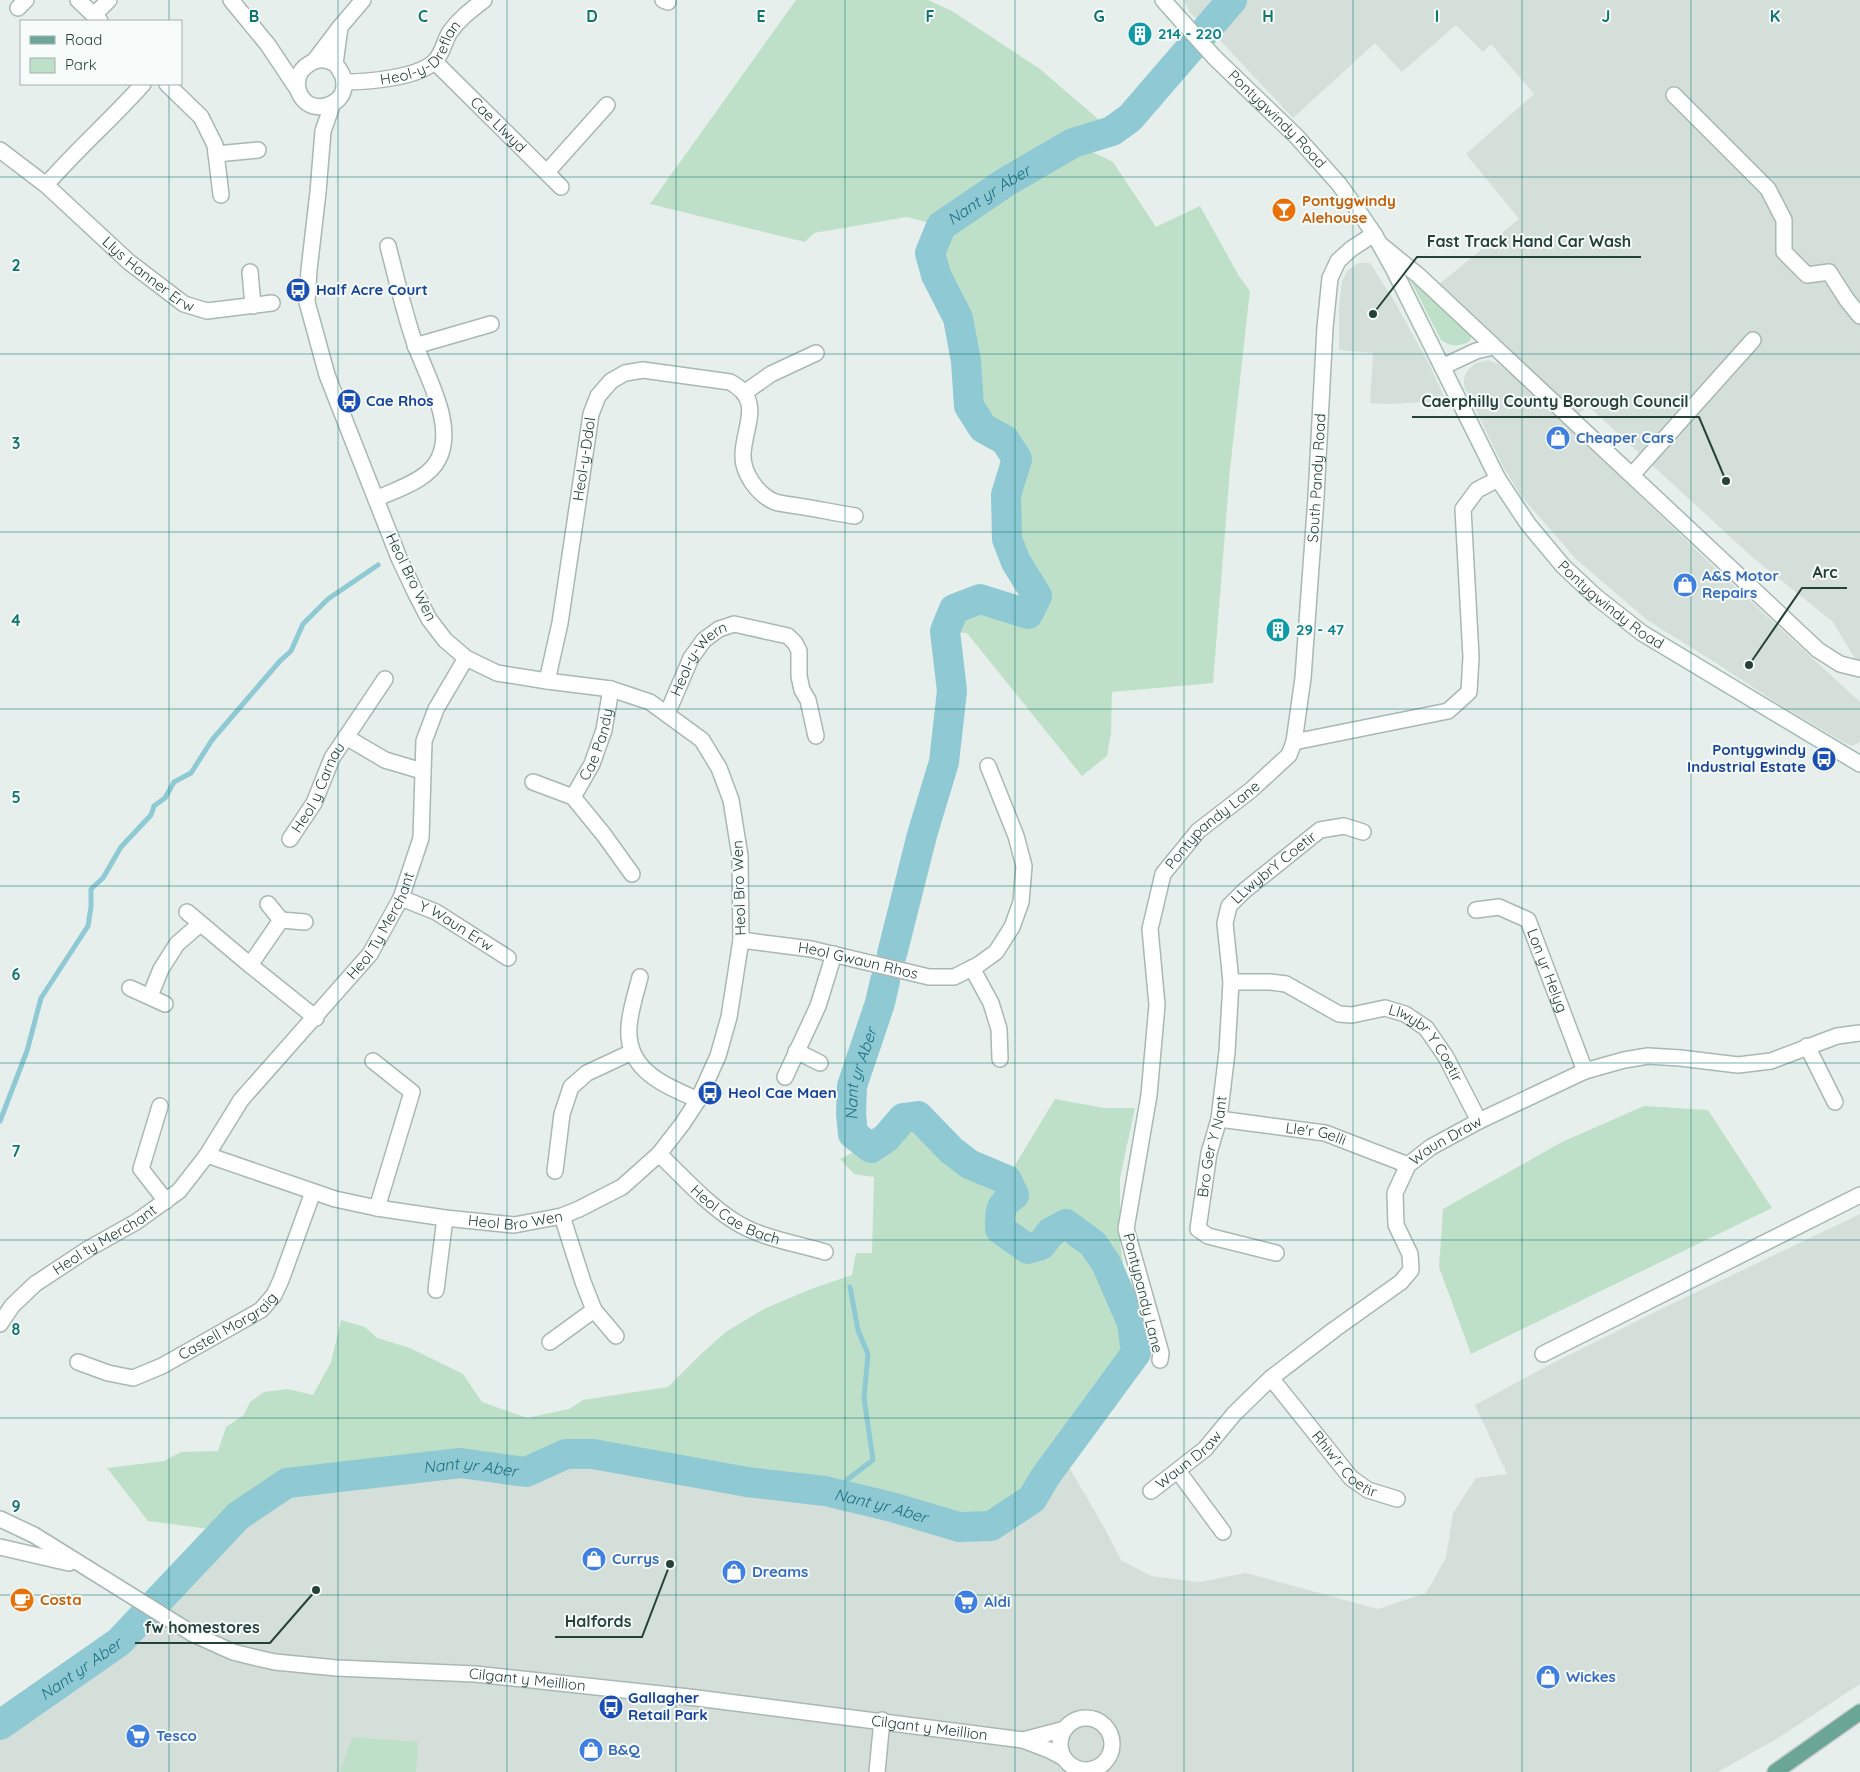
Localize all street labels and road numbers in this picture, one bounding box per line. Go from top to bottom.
street label: Heol-y-Dreflan [379,16,464,89]
street label: Pontygwindy Road [1224,66,1330,172]
street label: Cae Llwyd [466,92,531,156]
street label: Llys Hanner Erw [98,232,197,316]
street label: South Pandy Road [1303,413,1329,543]
street label: Heol-y-Ddol [568,416,599,502]
street label: Heol Bro Wen [382,530,441,624]
street label: Pontygwindy Road [1554,556,1668,653]
street label: Heol-y-Wern [666,617,729,699]
street label: Cae Pandy [574,707,617,784]
street label: Heol y Carnau [287,738,349,836]
street label: Pontypandy Lane [1161,777,1264,873]
street label: LLwybrY Coetir [1227,827,1320,908]
street label: Heol Bro Wen [727,840,750,936]
street label: Heol Ty Merchant [342,869,418,983]
street label: Y Waun Erw [416,896,497,955]
street label: Lon yr Helyg [1523,926,1572,1015]
street label: Heol Gwaun Rhos [797,937,920,983]
street label: Llwybr Y Coetir [1386,1000,1467,1085]
street label: Bro Ger Y Nant [1193,1095,1231,1199]
street label: Waun Draw [1405,1111,1485,1169]
street label: Lle'r Gelli [1284,1118,1349,1149]
street label: Heol Cae Bach [687,1180,782,1249]
street label: Heol ty Merchant [49,1200,160,1279]
street label: Heol Bro Wen [467,1206,564,1234]
street label: Pontypandy Lane [1119,1231,1168,1355]
street label: Castell Morgraig [175,1288,281,1364]
street label: Waun Draw [1151,1426,1225,1493]
street label: Rhiw'r Coetir [1308,1427,1380,1501]
street label: Cilgant y Meillion [469,1664,587,1695]
street label: Cilgant y Meillion [870,1711,989,1744]

